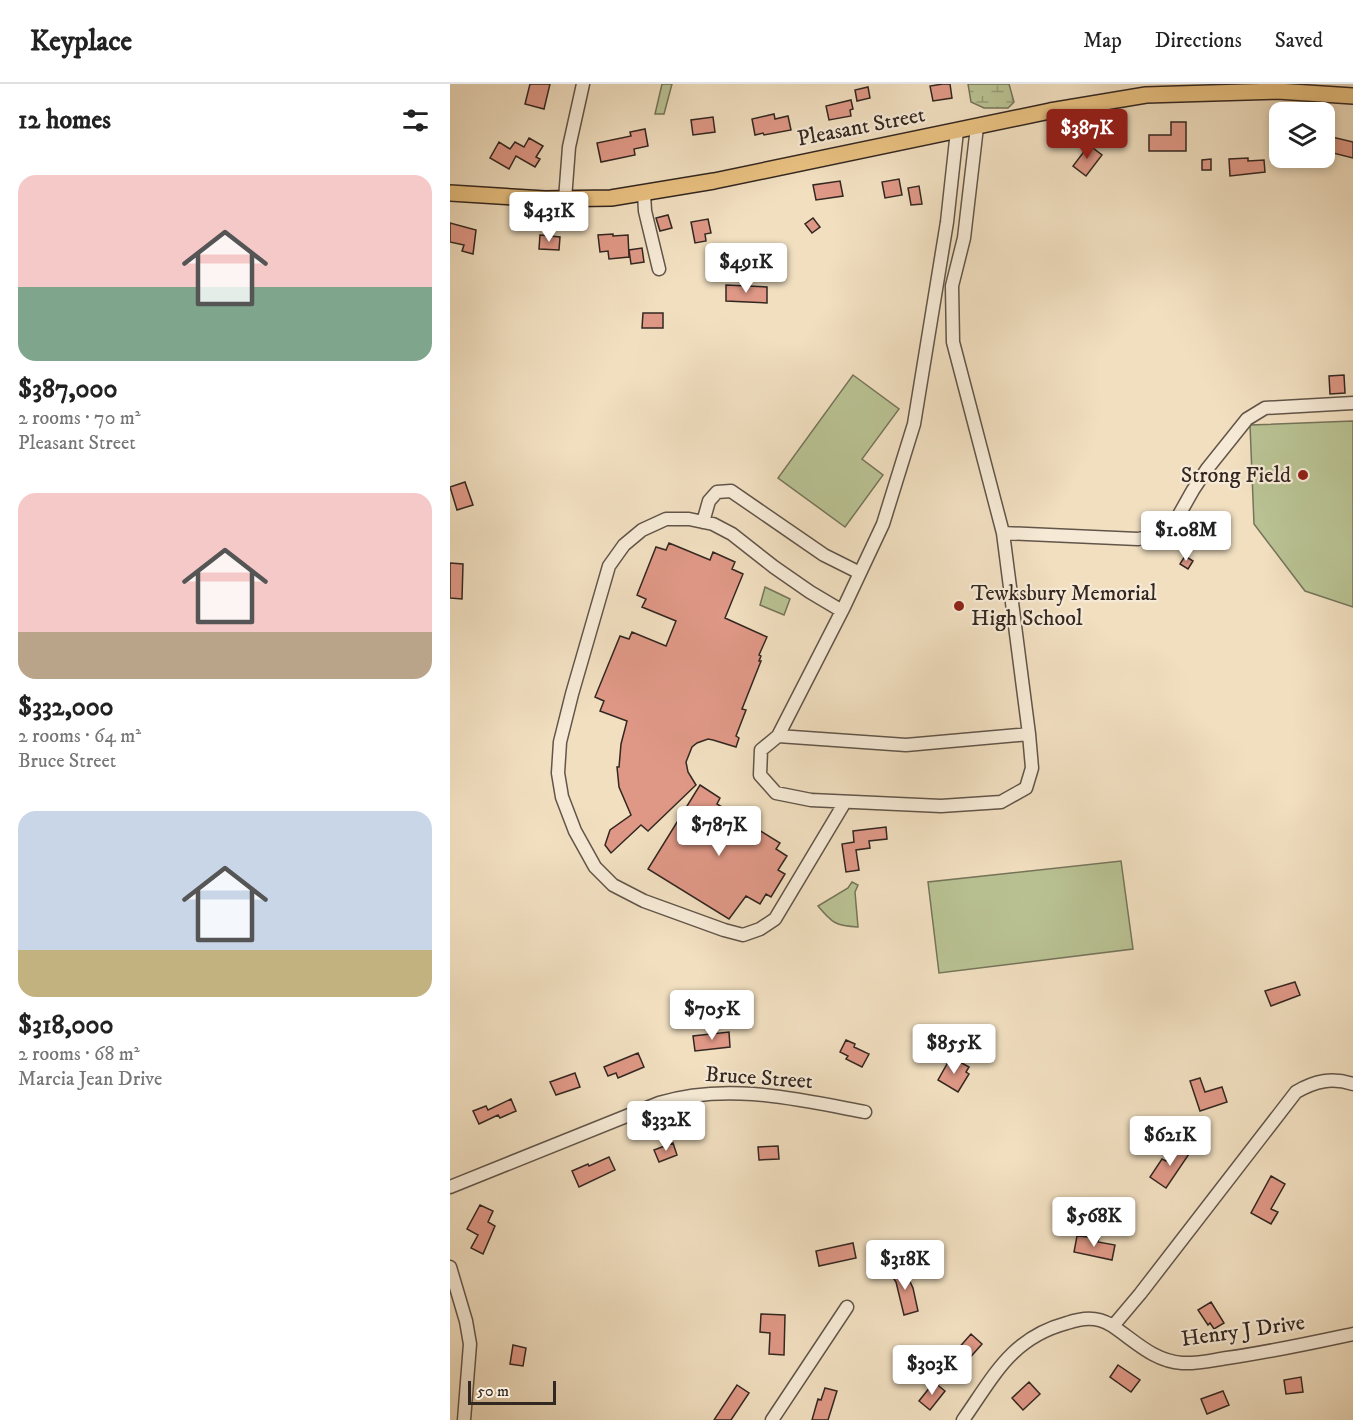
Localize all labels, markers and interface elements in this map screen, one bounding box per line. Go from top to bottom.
text: Keyplace [30,24,132,59]
text: Map [1083,28,1122,54]
text: Directions [1155,28,1242,54]
text: Saved [1275,28,1323,54]
street label: Pleasant Street [795,101,927,153]
map controls [1269,102,1335,168]
button: layers [1269,102,1335,168]
text: 12 homes [18,104,111,137]
icon: filters [399,104,432,137]
pin: $387K [1045,109,1129,160]
text: $387K [1061,116,1113,141]
pin: $431K [507,192,591,243]
text: $431K [523,199,575,224]
icon: home [171,214,279,322]
pin: $491K [704,243,788,294]
text: $491K [719,250,773,275]
text: $387,000 [18,373,117,406]
text: 2 rooms · 70 m² [18,406,141,431]
text: Pleasant Street [18,431,136,456]
place label: Strong Field [1181,462,1291,489]
marker: Strong Field [1296,468,1310,482]
pin: $1.08M [1137,511,1235,562]
text: $1.08M [1155,518,1217,543]
icon: home [171,532,279,640]
place label: Tewksbury Memorial High School [971,580,1157,632]
marker: Tewksbury Memorial High School [952,599,966,613]
text: $332,000 [18,691,114,724]
text: 2 rooms · 64 m² [18,724,141,749]
text: Bruce Street [18,749,116,774]
pin: $787K [677,806,761,857]
text: $787K [691,813,747,838]
icon: home [171,850,279,958]
pin: $705K [670,990,754,1041]
text: $705K [684,997,740,1022]
text: $318,000 [18,1009,113,1042]
pin: $855K [912,1024,996,1075]
text: $855K [927,1031,981,1056]
text: 2 rooms · 68 m² [18,1042,140,1067]
street label: Bruce Street [704,1061,814,1095]
text: Marcia Jean Drive [18,1067,162,1092]
pin: $332K [624,1101,708,1152]
text: $332K [641,1108,691,1133]
pin: $621K [1128,1116,1212,1167]
text: $621K [1144,1123,1196,1148]
pin: $568K [1052,1197,1136,1248]
text: $568K [1066,1204,1122,1229]
pin: $318K [863,1240,947,1291]
text: $318K [880,1247,930,1272]
street label: Henry J Drive [1179,1309,1307,1353]
pin: $303K [890,1345,974,1396]
text: $303K [907,1352,957,1377]
scale bar [468,1378,556,1406]
text: 50 m [477,1381,509,1401]

